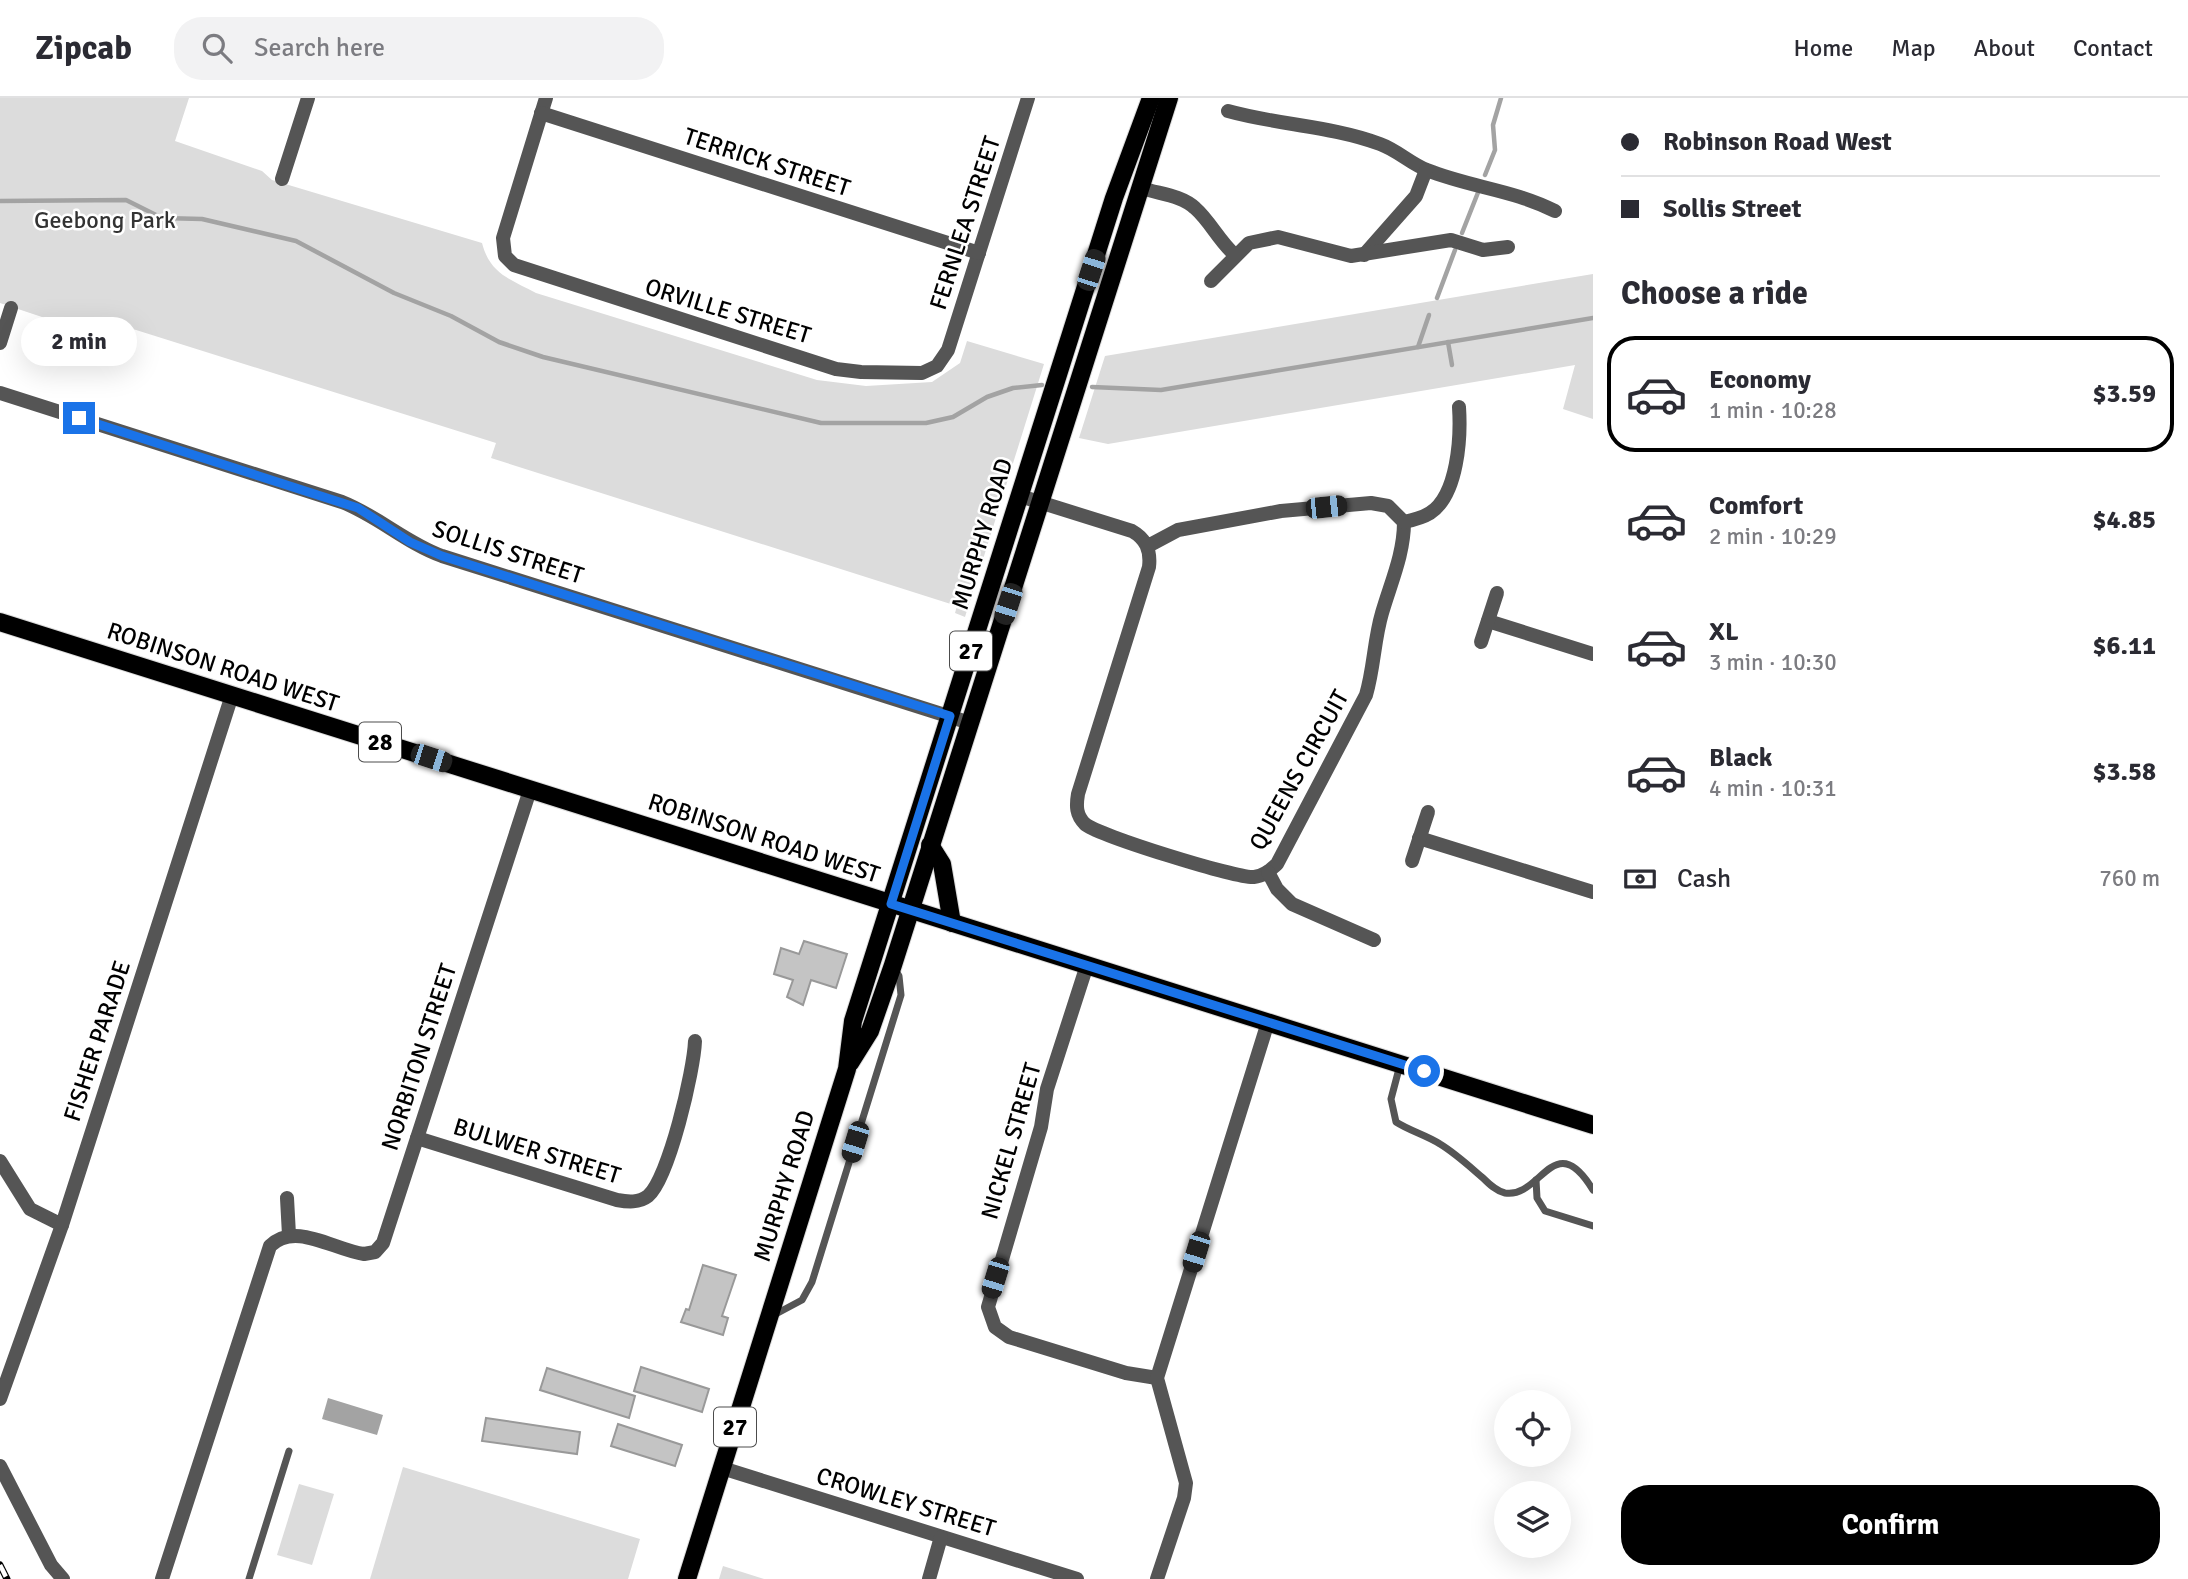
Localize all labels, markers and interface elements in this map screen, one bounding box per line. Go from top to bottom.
search box [174,17,664,80]
text: Zipcab [35,28,132,69]
icon: search [198,29,236,67]
text: Search here [254,32,385,64]
text: Home [1793,33,1853,63]
text: Map [1891,33,1936,63]
text: About [1974,33,2035,63]
text: Contact [2073,33,2153,63]
street label: TERRICK STREET [680,121,854,203]
text: Robinson Road West [1663,126,1892,158]
street label: FERNLEA STREET [923,132,1007,313]
text: Sollis Street [1663,193,1801,225]
park label: Geebong Park [34,205,176,235]
car [1075,247,1108,293]
street label: ORVILLE STREET [641,272,815,351]
text: Choose a ride [1621,274,1808,313]
callout: 2 min [21,316,137,366]
text: 2 min [51,327,107,356]
icon: car [1625,363,1688,426]
text: Economy [1709,364,1811,396]
text: $3.59 [2092,378,2156,410]
text: 1 min · 10:28 [1709,396,1837,425]
route end [63,402,95,434]
street label: MURPHY ROAD [945,455,1019,613]
icon: car [1625,489,1688,552]
text: Comfort [1709,490,1803,522]
car [1305,494,1348,520]
text: $4.85 [2092,504,2156,536]
street label: SOLLIS STREET [429,513,588,591]
text: 2 min · 10:29 [1709,522,1837,551]
car [992,581,1025,627]
street label: ROBINSON ROAD WEST [103,615,343,719]
icon: car [1625,615,1688,678]
text: XL [1709,616,1739,648]
text: $6.11 [2092,630,2156,662]
road number: 27 [950,632,992,670]
text: 3 min · 10:30 [1709,648,1837,677]
street label: QUEENS CIRCUIT [1243,684,1356,855]
road number: 28 [359,722,401,762]
icon: car [1625,741,1688,804]
car [408,742,455,774]
text: Black [1709,742,1772,774]
text: $3.58 [2092,756,2156,788]
text: 4 min · 10:31 [1709,774,1837,803]
street label: ROBINSON ROAD WEST [644,786,884,890]
icon: cash [1621,860,1659,898]
text: Cash [1677,863,1731,895]
text: 760 m [2099,864,2160,893]
street label: FISHER PARADE [57,957,137,1125]
street label: NORBITON STREET [375,960,463,1154]
route start [1408,1055,1440,1087]
street label: NICKEL STREET [974,1059,1048,1223]
street label: MURPHY ROAD [747,1107,821,1265]
street label: BULWER STREET [450,1111,624,1191]
car [839,1119,872,1165]
car [1180,1229,1213,1275]
car [979,1255,1012,1301]
map controls [1494,1390,1571,1558]
button: locate [1494,1390,1571,1467]
road number: 27 [714,1408,756,1446]
street label: CROWLEY STREET [813,1460,999,1544]
button: layers [1494,1481,1571,1558]
button: Confirm [1621,1485,2160,1565]

